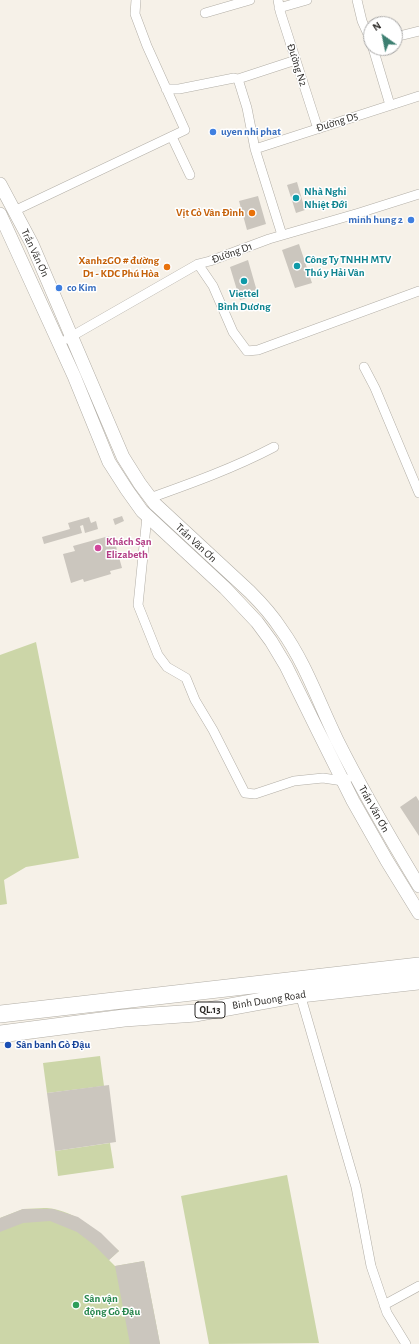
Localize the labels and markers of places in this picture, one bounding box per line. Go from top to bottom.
place label: uyen nhi phat [221,125,281,139]
marker: uyen nhi phat [208,127,218,137]
place label: Nhà Nghỉ Nhiệt Đới [304,185,347,211]
marker: Nhà Nghỉ Nhiệt Đới [291,193,301,203]
place label: Vịt Cỏ Vân Đình [176,206,244,220]
marker: Vịt Cỏ Vân Đình [247,208,257,218]
place label: minh hung 2 [348,213,403,227]
marker: minh hung 2 [406,215,416,225]
place label: Công Ty TNHH MTV Thú y Hải Vân [305,253,391,279]
place label: Xanh2GO # đường D1 - KDC Phú Hòa [79,254,159,280]
marker: Công Ty TNHH MTV Thú y Hải Vân [292,261,302,271]
marker: Xanh2GO # đường D1 - KDC Phú Hòa [162,262,172,272]
marker: Viettel Bình Dương [239,276,249,286]
place label: co Kim [67,281,97,295]
marker: co Kim [54,283,64,293]
place label: Viettel Bình Dương [218,287,270,313]
place label: Khách Sạn Elizabeth [106,535,152,561]
marker: Khách Sạn Elizabeth [93,543,103,553]
place label: Sân banh Gò Đậu [16,1038,90,1052]
marker: Sân banh Gò Đậu [3,1040,13,1050]
place label: Sân vận động Gò Đậu [84,1292,140,1318]
marker: Sân vận động Gò Đậu [71,1300,81,1310]

